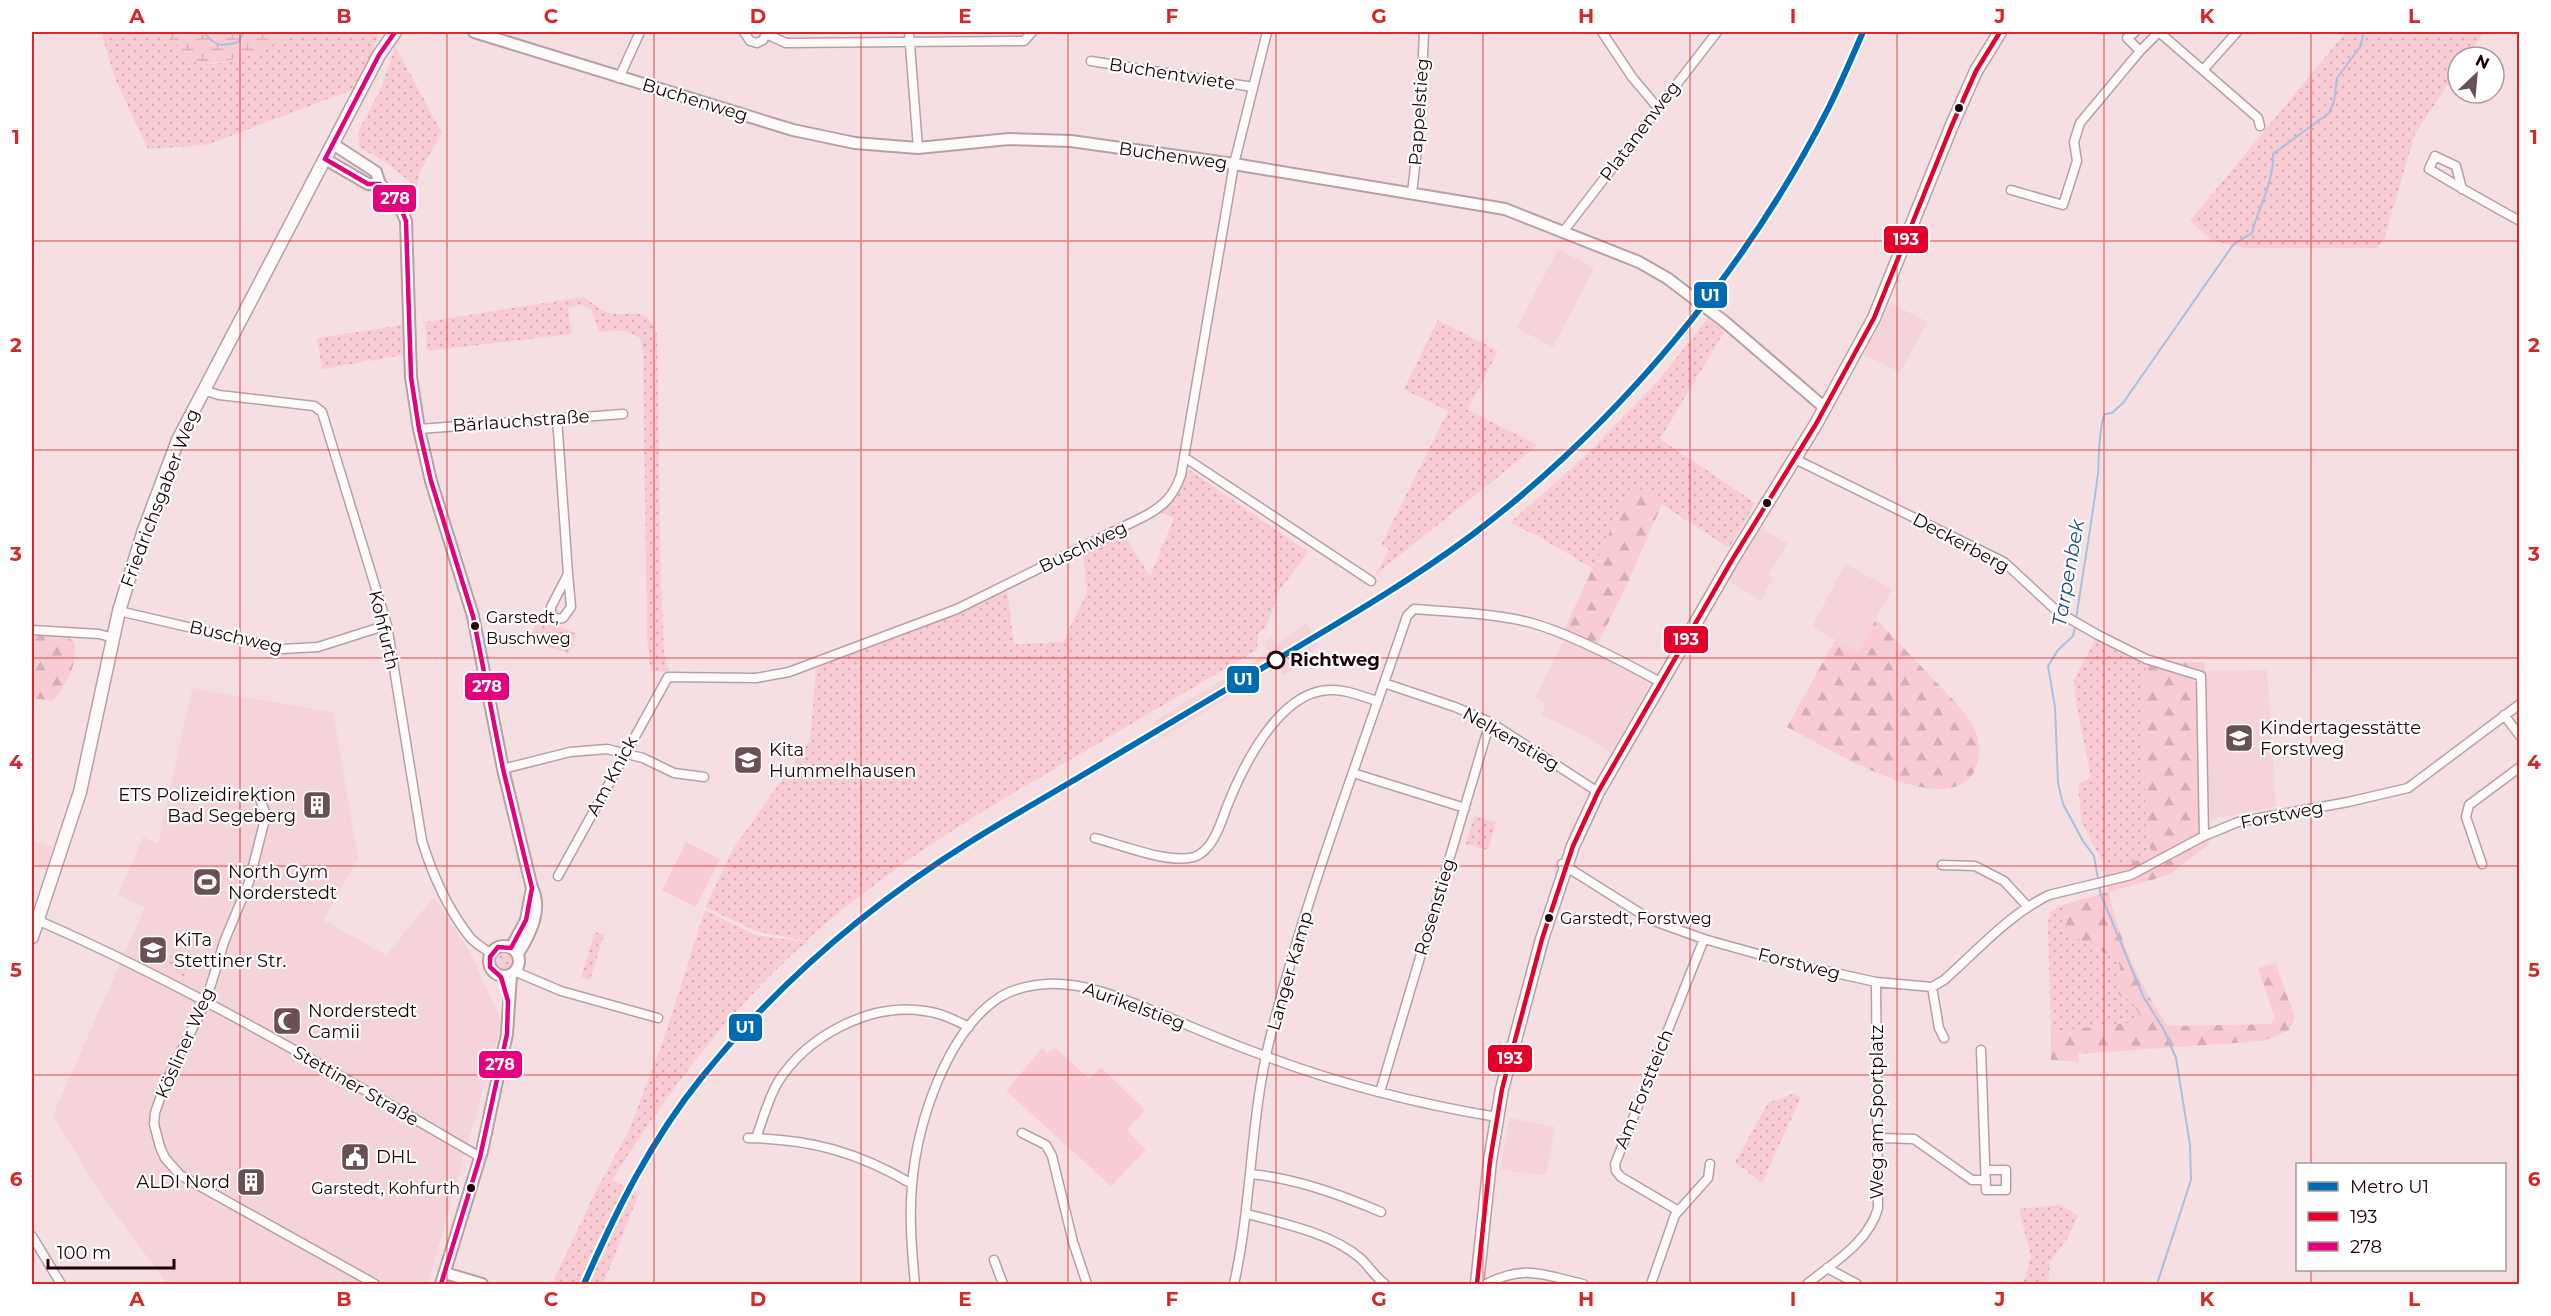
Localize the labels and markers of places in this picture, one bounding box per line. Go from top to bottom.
unlabelled marker [1953,102,1965,114]
unlabelled marker [1761,497,1773,509]
place label: Garstedt, Buschweg [486,608,571,648]
marker: Garstedt, Buschweg [469,620,481,632]
place label: Richtweg [1290,649,1380,671]
marker: Richtweg [1267,651,1285,669]
place label: Kindertagesstätte Forstweg [2260,717,2421,760]
school or university icon: Kindertagesstätte Forstweg [2223,722,2255,754]
place label: Kita Hummelhausen [769,739,916,782]
school or university icon: Kita Hummelhausen [732,744,764,776]
place label: ETS Polizeidirektion Bad Segeberg [118,784,296,827]
building icon: ETS Polizeidirektion Bad Segeberg [301,789,333,821]
place label: North Gym Norderstedt [228,861,337,904]
sports icon: North Gym Norderstedt [191,866,223,898]
place label: Garstedt, Forstweg [1560,909,1712,928]
marker: Garstedt, Forstweg [1543,912,1555,924]
place label: KiTa Stettiner Str. [174,929,286,972]
school or university icon: KiTa Stettiner Str. [137,934,169,966]
place label: Norderstedt Camii [308,1000,417,1043]
mosque icon: Norderstedt Camii [271,1005,303,1037]
public building icon: DHL [339,1141,371,1173]
place label: DHL [376,1146,417,1168]
building icon: ALDI Nord [235,1166,267,1198]
place label: ALDI Nord [136,1171,230,1193]
place label: Garstedt, Kohfurth [311,1179,460,1198]
marker: Garstedt, Kohfurth [465,1182,477,1194]

